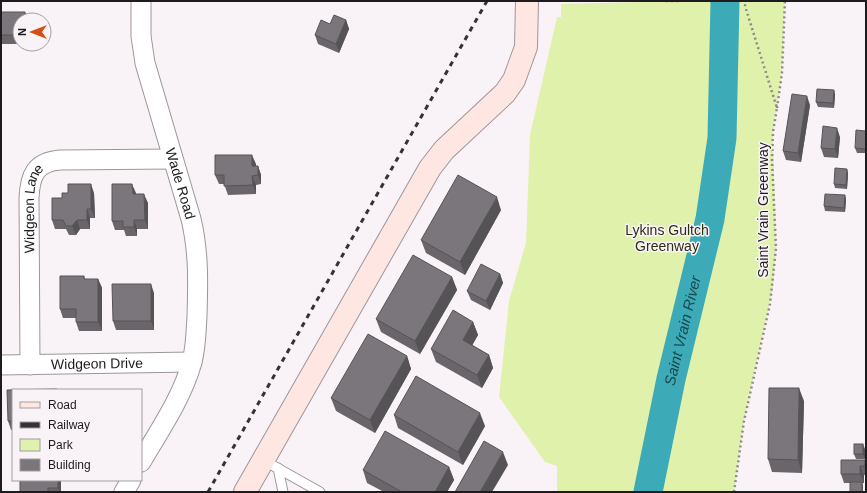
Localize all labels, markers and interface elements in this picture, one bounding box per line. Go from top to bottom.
north arrow [12,12,52,52]
text: N [16,28,28,36]
street label: Saint Vrain Greenway [755,142,771,278]
street label: Wade Road [162,146,199,221]
street label: Widgeon Lane [21,160,46,253]
park label: Lykins Gultch Greenway [625,222,709,254]
water label: Saint Vrain River [661,273,704,387]
street label: Widgeon Drive [51,355,143,372]
legend [12,389,142,481]
text: Road [48,398,77,412]
text: Railway [48,418,90,432]
text: Park [48,438,74,452]
text: Building [48,458,91,472]

